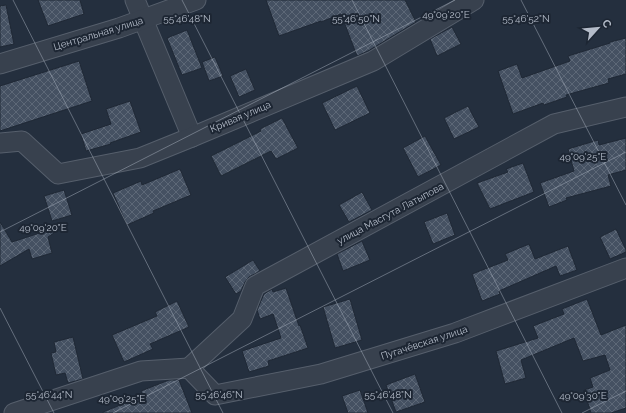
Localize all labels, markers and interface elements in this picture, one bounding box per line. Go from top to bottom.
north arrow [578,8,618,48]
text: 49°09'20"E [422,9,470,20]
text: 55°46'48"N [163,13,211,24]
text: 55°46'50"N [332,13,380,24]
text: 55°46'52"N [502,13,550,24]
street label: Центральная улица [52,15,144,52]
text: С [599,17,614,30]
street label: Кривая улица [208,99,272,134]
text: 49°09'25"E [560,151,606,162]
street label: улица Масгута Латыпова [335,181,445,246]
text: 49°09'20"E [19,222,67,233]
street label: Пугачёвская улица [380,323,469,362]
text: 55°46'44"N [26,389,72,400]
text: 55°46'46"N [195,389,243,400]
text: 55°46'48"N [364,389,412,400]
text: 49°09'30"E [559,390,607,401]
text: 49°09'25"E [99,393,145,404]

